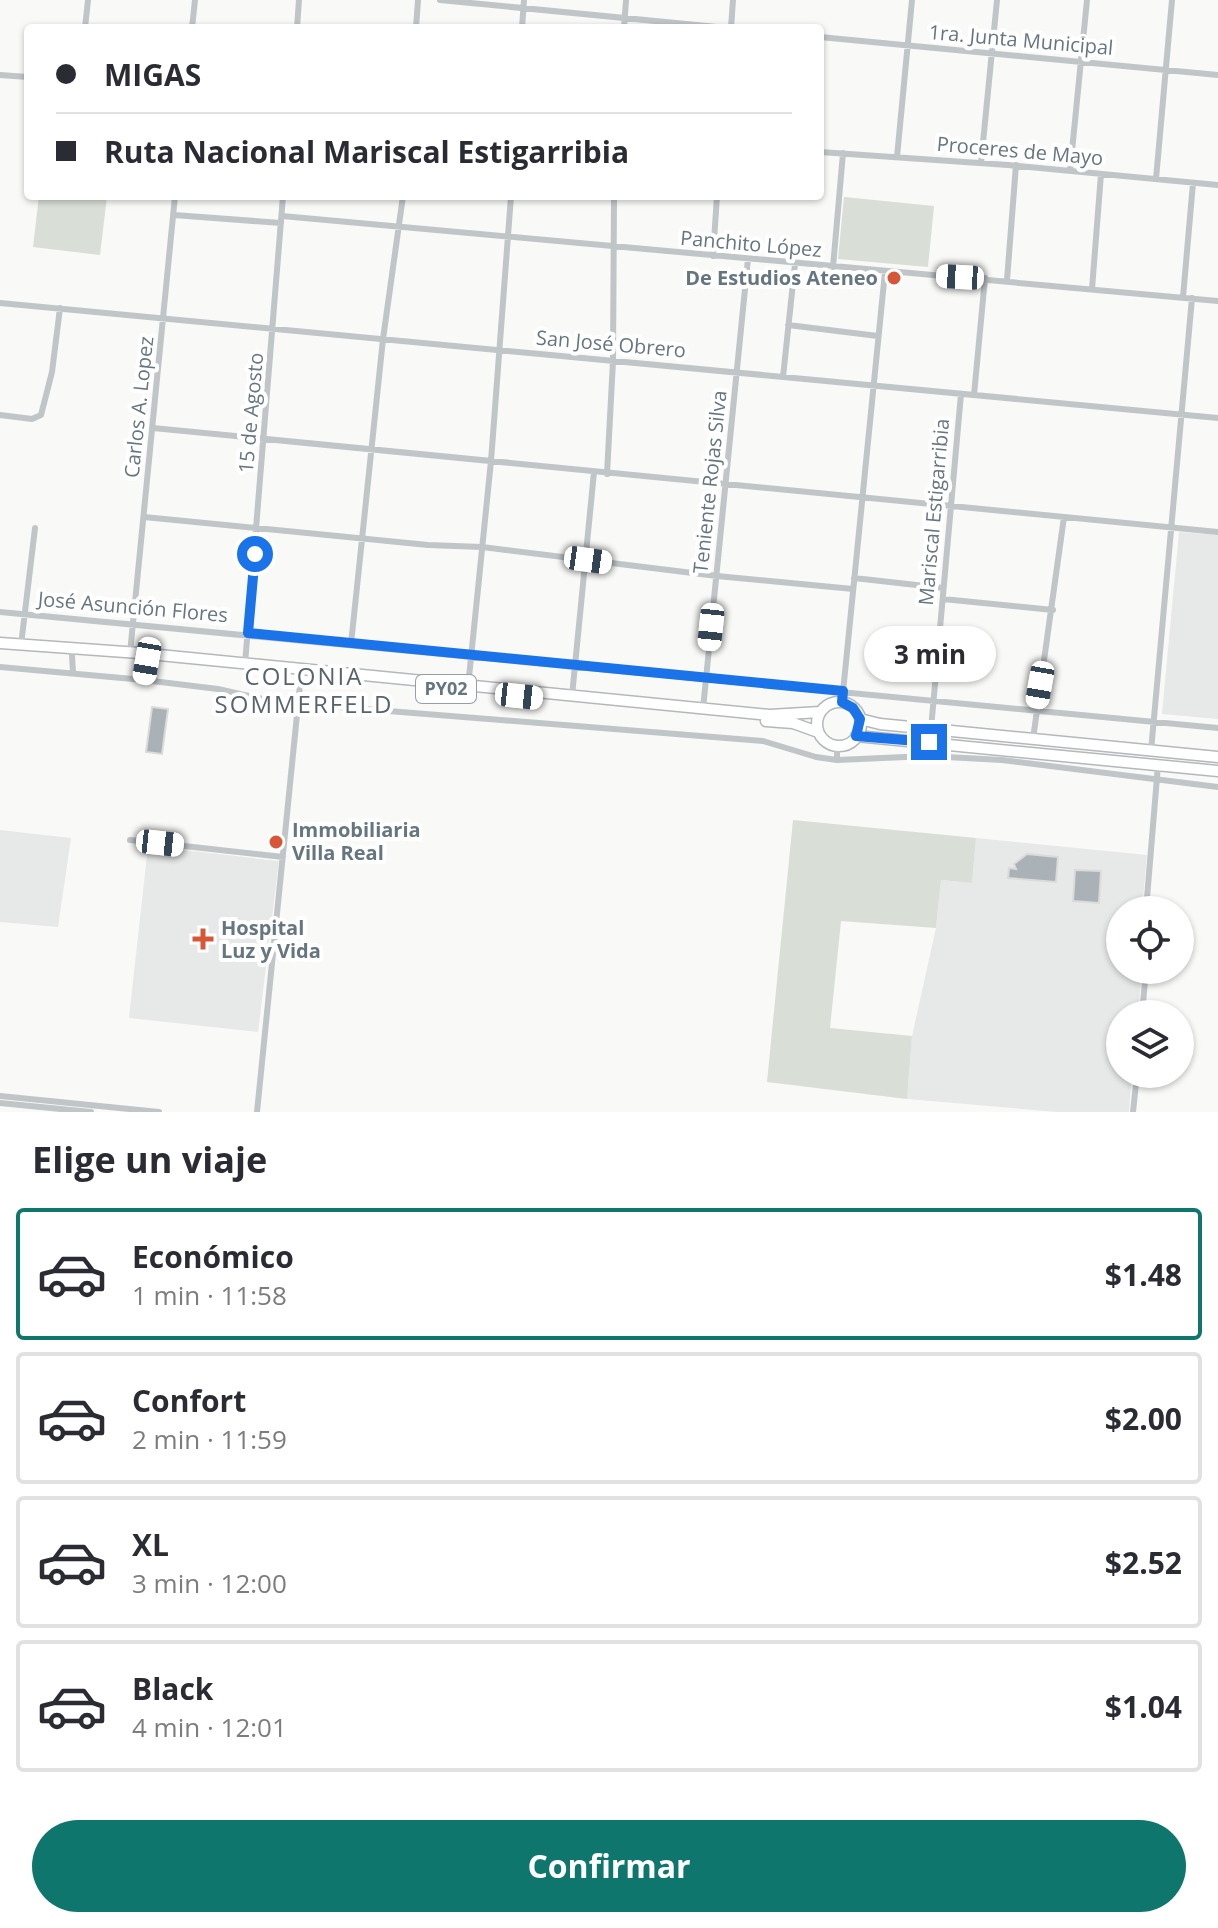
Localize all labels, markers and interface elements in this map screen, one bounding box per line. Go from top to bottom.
street label: 1ra. Junta Municipal [928,18,1114,61]
text: MIGAS [104,54,201,95]
street label: Proceres de Mayo [936,130,1104,171]
text: Ruta Nacional Mariscal Estigarribia [104,131,629,172]
street label: Panchito López [679,224,823,263]
place label: De Estudios Ateneo [685,264,878,291]
car [935,264,985,290]
marker: De Estudios Ateneo [885,269,903,287]
street label: San José Obrero [535,324,687,364]
street label: Carlos A. Lopez [118,335,159,479]
street label: 15 de Agosto [232,352,269,474]
street label: Teniente Rojas Silva [686,389,733,575]
street label: Mariscal Estigarribia [912,417,955,606]
route start [237,536,273,572]
car [563,545,613,575]
street label: José Asunción Flores [35,585,229,628]
car [697,602,725,652]
callout: 3 min [863,626,995,682]
car [131,635,163,687]
text: 3 min [894,636,966,672]
district label: COLONIA SOMMERFELD [215,659,393,720]
car [1024,659,1056,711]
road number: PY02 [416,675,476,703]
car [494,682,544,710]
route end [911,724,947,760]
place label: Immobiliaria Villa Real [292,816,421,866]
car [135,829,185,857]
marker: Immobiliaria Villa Real [267,833,285,851]
map controls [1106,896,1194,1088]
button: locate [1106,896,1194,984]
place label: Hospital Luz y Vida [221,914,321,964]
marker: Hospital Luz y Vida [192,928,214,950]
button: layers [1106,1000,1194,1088]
text: Elige un viaje [32,1135,267,1184]
text: Económico [132,1236,294,1277]
icon: car [36,1238,108,1310]
text: $1.48 [1105,1254,1182,1295]
text: 1 min · 11:58 [132,1277,287,1313]
text: Confort [132,1380,246,1421]
icon: car [36,1382,108,1454]
text: $2.00 [1105,1398,1182,1439]
text: 2 min · 11:59 [132,1421,287,1457]
text: XL [132,1524,169,1565]
icon: car [36,1526,108,1598]
text: $2.52 [1105,1542,1182,1583]
text: 3 min · 12:00 [132,1565,287,1601]
text: Black [132,1668,213,1709]
icon: car [36,1670,108,1742]
text: $1.04 [1105,1686,1182,1727]
text: 4 min · 12:01 [132,1709,287,1745]
button: Confirmar [32,1820,1186,1912]

